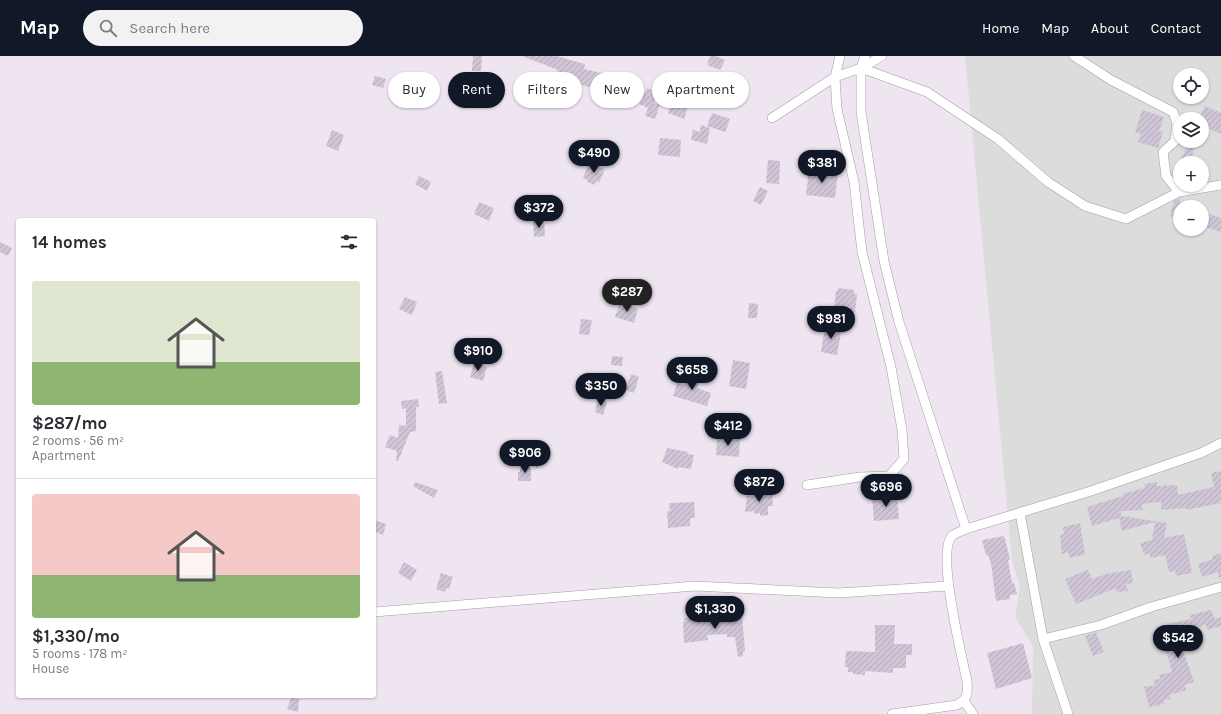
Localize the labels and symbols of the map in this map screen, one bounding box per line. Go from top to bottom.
pin: $490 [570,140,618,174]
pin: $381 [798,150,846,184]
pin: $372 [515,195,563,229]
pin: $287 [603,279,651,313]
pin: $981 [807,306,855,340]
pin: $910 [454,338,502,372]
pin: $658 [668,357,716,391]
pin: $350 [577,373,625,407]
pin: $412 [704,413,752,447]
pin: $906 [501,440,549,474]
pin: $872 [735,469,783,503]
pin: $696 [862,474,910,508]
pin: $1,330 [682,596,748,630]
pin: $542 [1154,625,1202,659]

